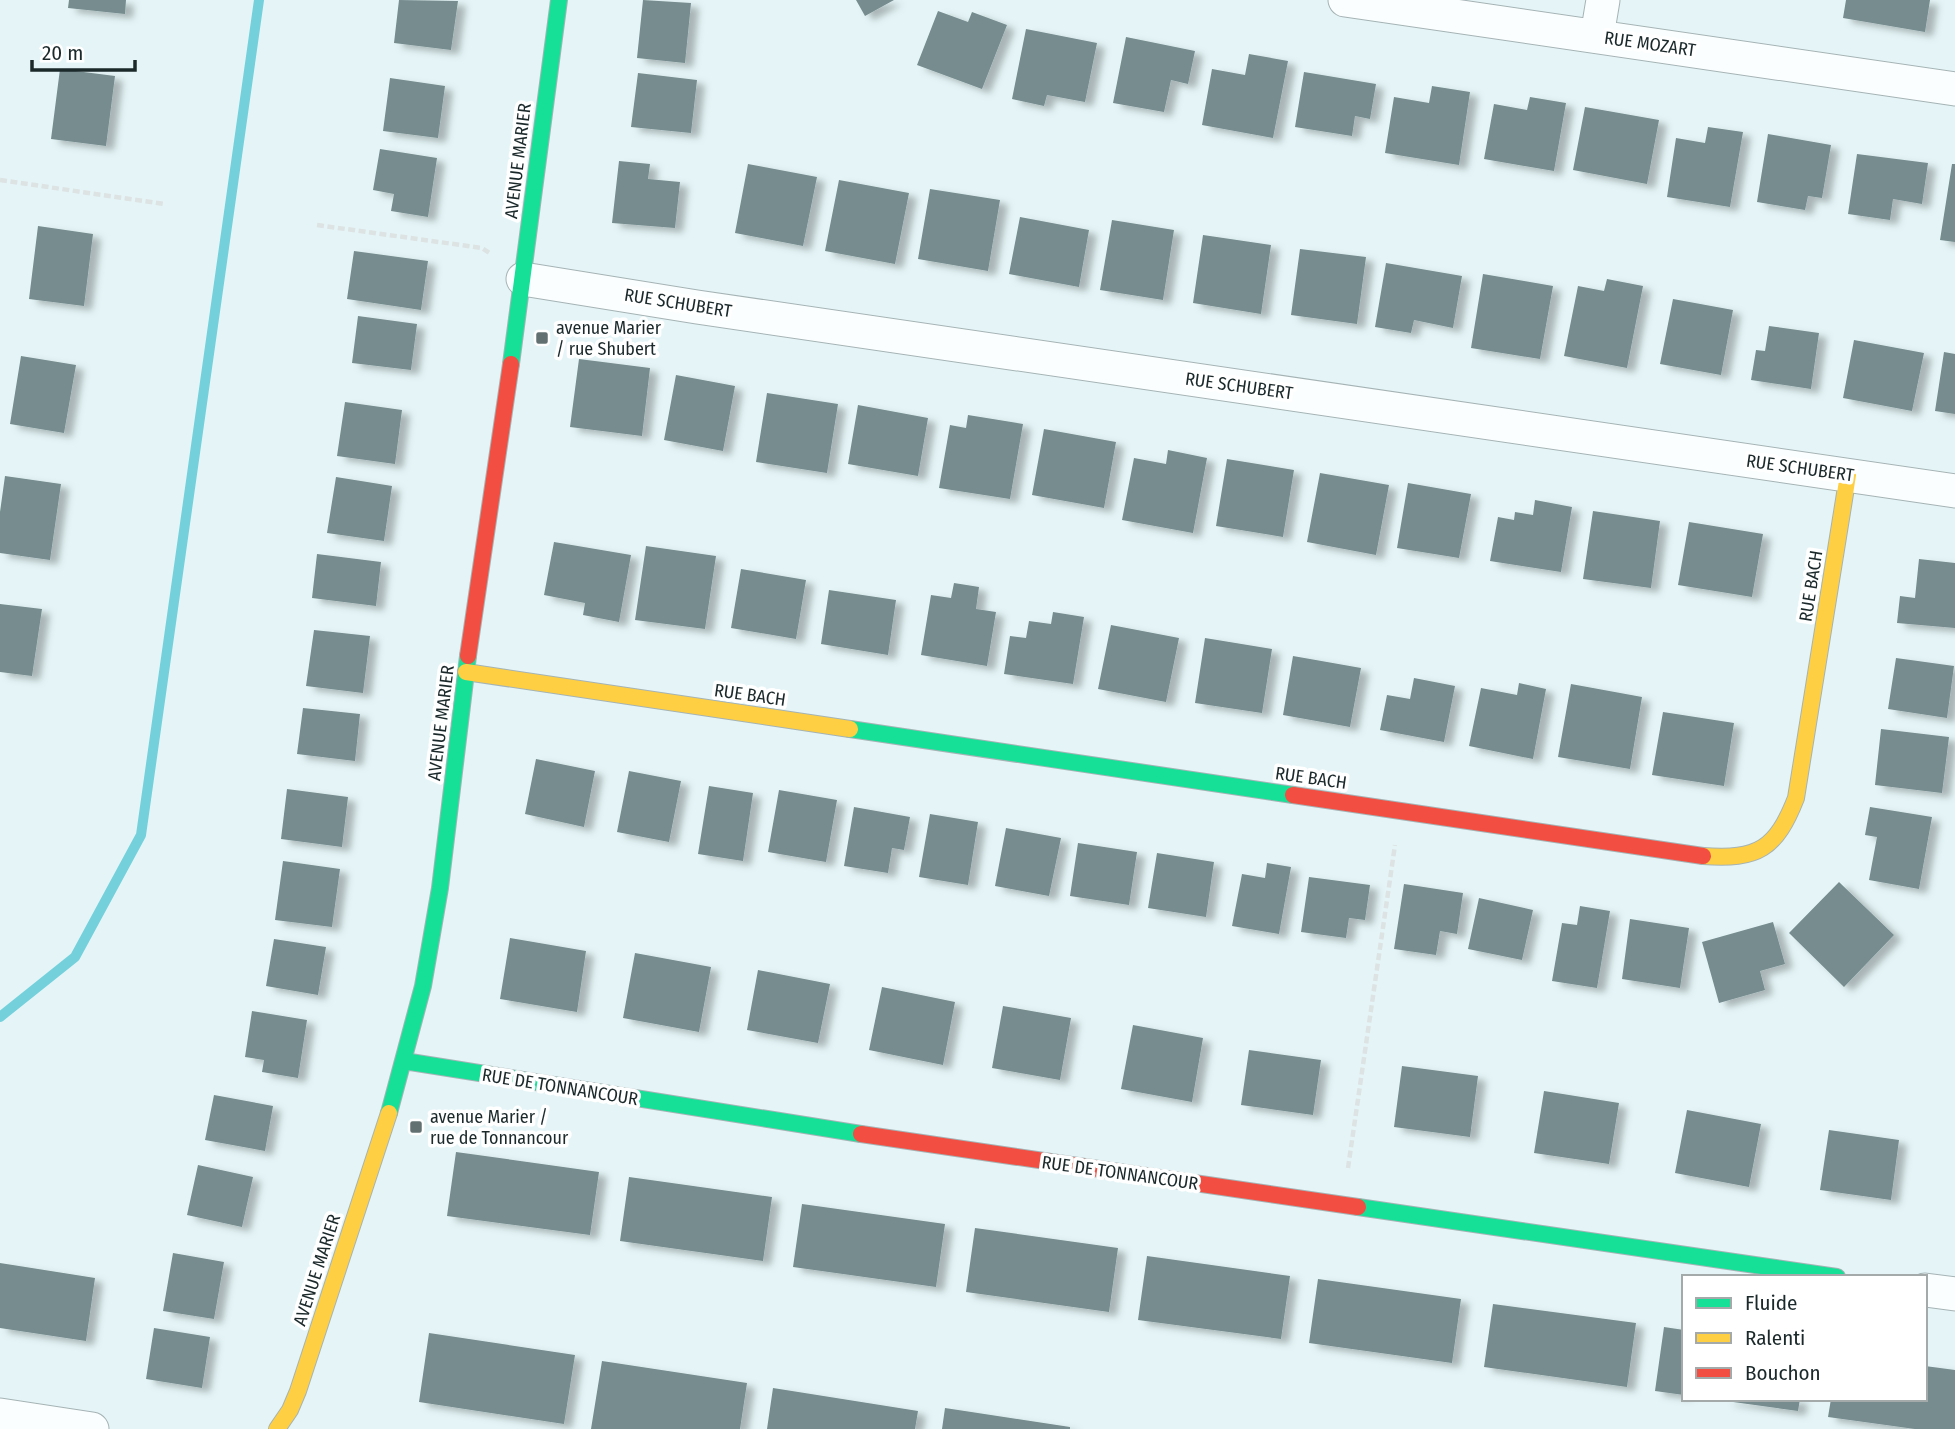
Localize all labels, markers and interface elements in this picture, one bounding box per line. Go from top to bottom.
street label: RUE MOZART [1603,27,1698,61]
scale bar [32,28,135,72]
text: 20 m [42,40,83,66]
street label: AVENUE MARIER [500,102,536,220]
street label: RUE SCHUBERT [623,284,734,322]
place label: avenue Marier / rue Shubert [556,317,662,360]
marker: avenue Marier / rue Shubert [534,330,550,346]
street label: RUE SCHUBERT [1184,368,1295,405]
street label: RUE SCHUBERT [1745,450,1856,487]
street label: RUE BACH [1795,549,1827,623]
street label: AVENUE MARIER [423,664,459,782]
street label: RUE BACH [713,679,787,711]
street label: RUE BACH [1274,762,1348,794]
street label: RUE DE TONNANCOUR [480,1064,640,1110]
place label: avenue Marier / rue de Tonnancour [430,1106,569,1149]
marker: avenue Marier / rue de Tonnancour [408,1119,424,1135]
street label: RUE DE TONNANCOUR [1040,1151,1200,1195]
street label: AVENUE MARIER [289,1211,345,1329]
legend [1682,1275,1927,1401]
text: Fluide [1745,1290,1797,1316]
text: Ralenti [1745,1325,1805,1351]
text: Bouchon [1745,1360,1821,1386]

